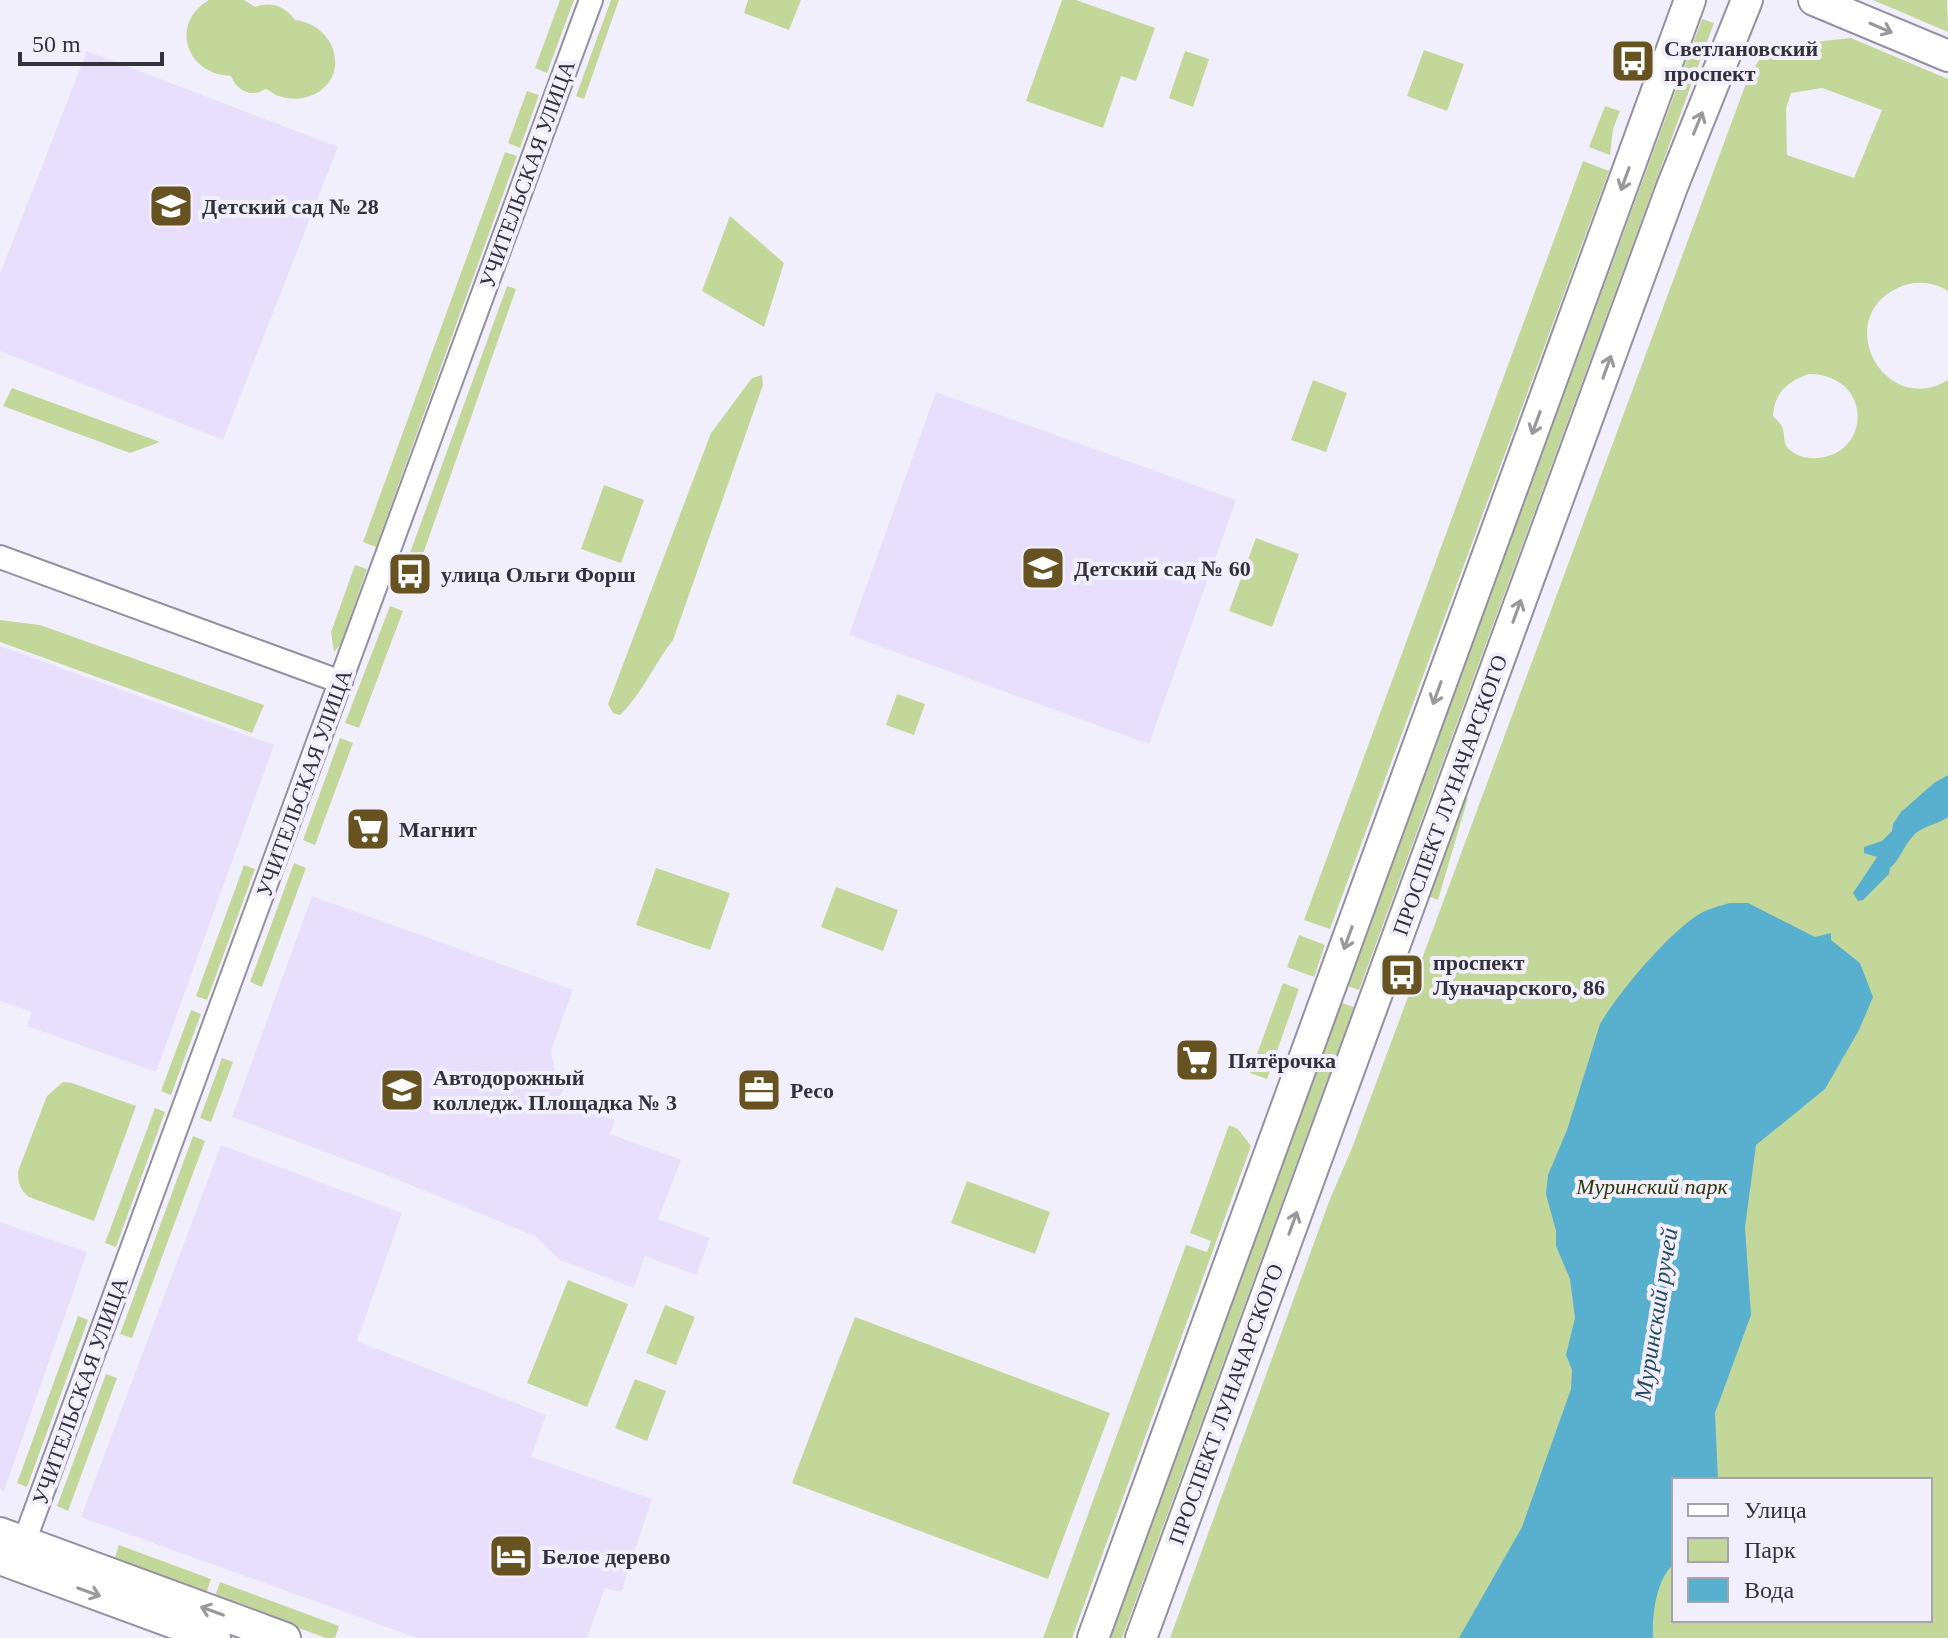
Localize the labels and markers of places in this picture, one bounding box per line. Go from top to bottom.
place label: Светлановский проспект [1664,36,1819,86]
bus stop icon: Светлановский проспект [1609,37,1657,85]
school or university icon: Детский сад № 28 [147,182,195,230]
place label: Детский сад № 28 [202,194,379,219]
school or university icon: Детский сад № 60 [1019,544,1067,592]
bus stop icon: улица Ольги Форш [386,550,434,598]
place label: Детский сад № 60 [1074,556,1251,581]
place label: улица Ольги Форш [441,562,636,587]
supermarket icon: Магнит [344,805,392,853]
place label: Магнит [399,817,477,842]
place label: проспект Луначарского, 86 [1433,950,1605,1000]
bus stop icon: проспект Луначарского, 86 [1378,951,1426,999]
supermarket icon: Пятёрочка [1173,1036,1221,1084]
place label: Пятёрочка [1228,1048,1336,1073]
place label: Автодорожный колледж. Площадка № 3 [433,1065,677,1115]
school or university icon: Автодорожный колледж. Площадка № 3 [378,1066,426,1114]
office icon: Ресо [735,1066,783,1114]
place label: Ресо [790,1078,834,1103]
hotel icon: Белое дерево [487,1532,535,1580]
place label: Белое дерево [542,1544,671,1569]

